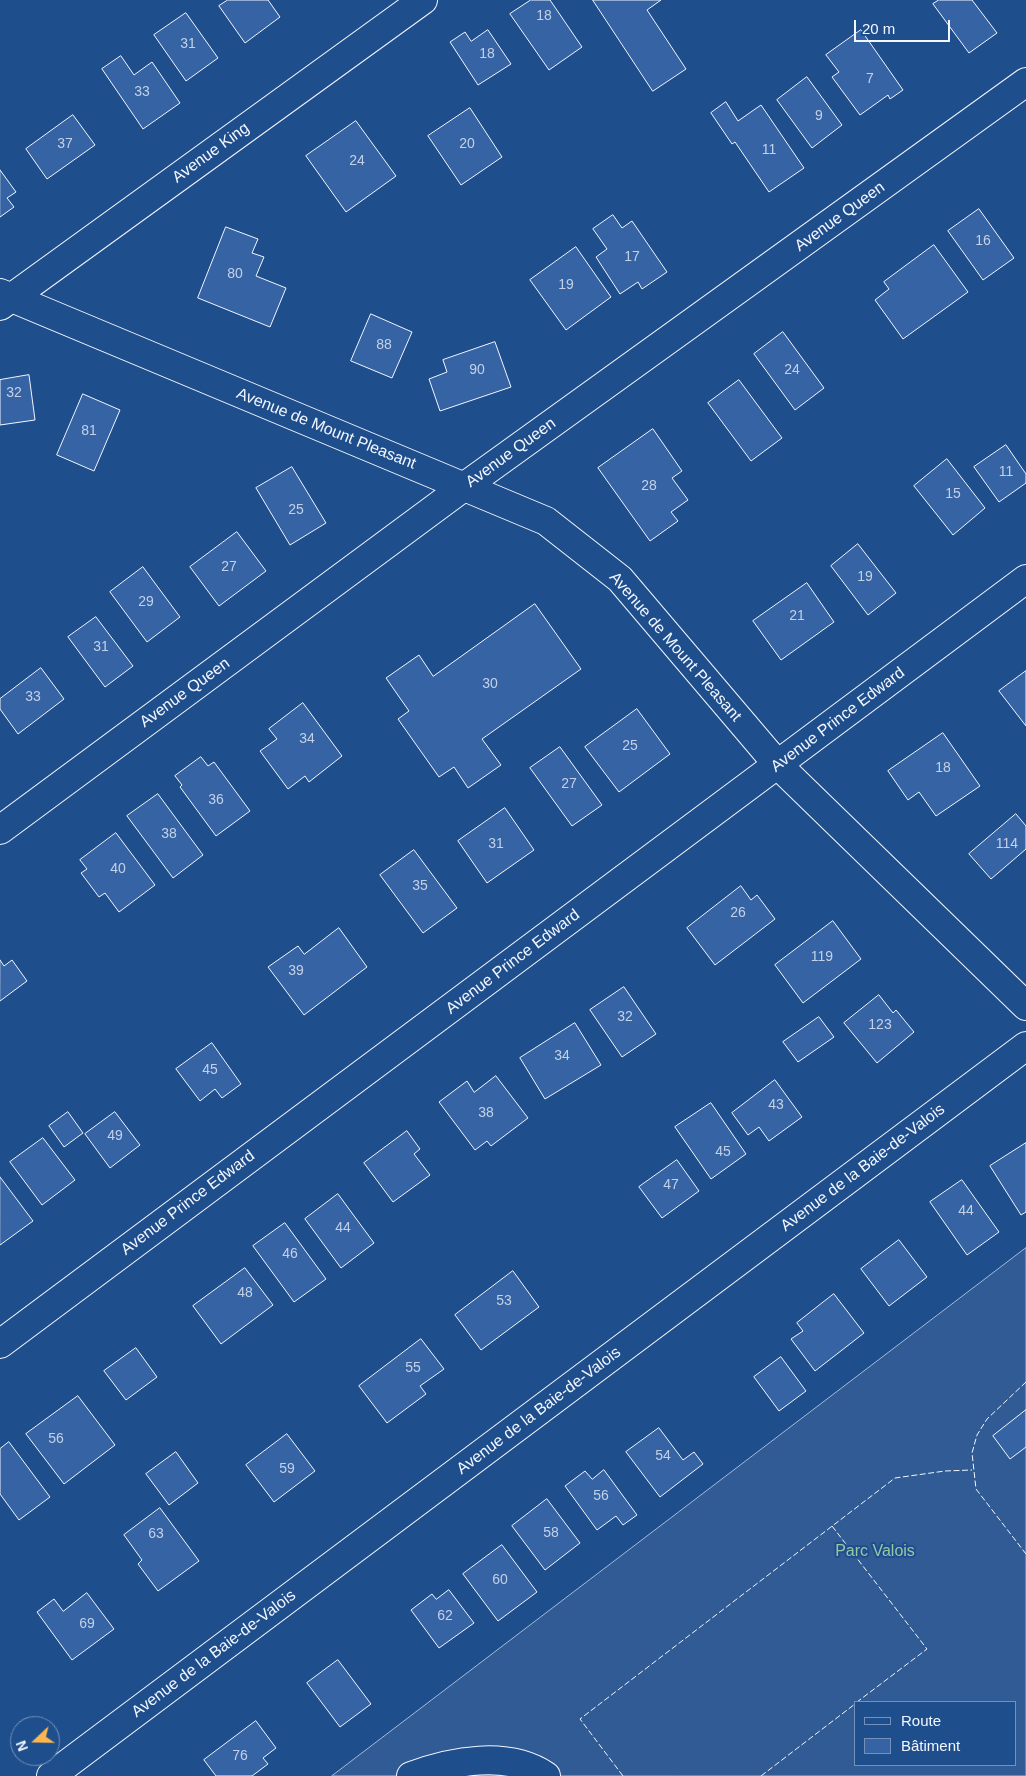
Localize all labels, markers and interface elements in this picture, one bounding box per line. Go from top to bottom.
house number: 18 [536,8,552,24]
scale bar [856,10,952,42]
text: 20 m [862,20,895,37]
house number: 31 [180,36,196,52]
house number: 18 [479,46,495,62]
house number: 7 [866,71,874,87]
house number: 33 [134,84,150,100]
house number: 9 [815,108,823,124]
street label: Avenue King [169,119,253,187]
house number: 37 [57,136,73,152]
house number: 20 [459,136,475,152]
house number: 11 [762,142,776,158]
house number: 24 [349,153,365,169]
street label: Avenue Queen [791,178,889,256]
house number: 16 [975,233,991,249]
house number: 17 [624,249,640,265]
house number: 80 [227,266,243,282]
house number: 19 [558,277,574,293]
house number: 88 [376,337,392,353]
house number: 90 [469,362,485,378]
house number: 24 [784,362,800,378]
street label: Avenue de Mount Pleasant [233,384,419,474]
house number: 32 [6,385,22,401]
street label: Avenue Queen [462,414,560,492]
house number: 81 [81,423,97,439]
house number: 11 [999,464,1013,480]
house number: 28 [641,478,657,494]
house number: 15 [945,486,961,502]
house number: 25 [288,502,304,518]
house number: 27 [221,559,237,575]
street label: Avenue de Mount Pleasant [605,568,745,726]
house number: 19 [857,569,873,585]
house number: 29 [138,594,154,610]
house number: 21 [789,608,805,624]
house number: 31 [93,639,109,655]
street label: Avenue Queen [136,654,234,732]
street label: Avenue Prince Edward [767,663,909,777]
house number: 30 [482,676,498,692]
house number: 33 [25,689,41,705]
house number: 34 [299,731,315,747]
house number: 25 [622,738,638,754]
house number: 18 [935,760,951,776]
house number: 27 [561,776,577,792]
house number: 36 [208,792,224,808]
house number: 38 [161,826,177,842]
house number: 31 [488,836,504,852]
house number: 114 [996,836,1018,852]
house number: 40 [110,861,126,877]
house number: 35 [412,878,428,894]
street label: Avenue Prince Edward [442,905,584,1019]
house number: 26 [730,905,746,921]
house number: 119 [811,949,833,965]
house number: 39 [288,963,304,979]
house number: 32 [617,1009,633,1025]
house number: 123 [868,1017,892,1033]
house number: 34 [554,1048,570,1064]
house number: 45 [202,1062,218,1078]
house number: 43 [768,1097,784,1113]
street label: Avenue de la Baie-de-Valois [777,1100,949,1236]
house number: 38 [478,1105,494,1121]
house number: 49 [107,1128,123,1144]
house number: 45 [715,1144,731,1160]
street label: Avenue Prince Edward [117,1146,259,1260]
house number: 47 [663,1177,679,1193]
house number: 44 [958,1203,974,1219]
house number: 44 [335,1220,351,1236]
house number: 46 [282,1246,298,1262]
house number: 48 [237,1285,253,1301]
house number: 53 [496,1293,512,1309]
street label: Avenue de la Baie-de-Valois [453,1343,625,1479]
house number: 55 [405,1360,421,1376]
house number: 56 [48,1431,64,1447]
house number: 54 [655,1448,671,1464]
house number: 59 [279,1461,295,1477]
house number: 56 [593,1488,609,1504]
house number: 58 [543,1525,559,1541]
house number: 63 [148,1526,164,1542]
park label: Parc Valois [835,1542,915,1562]
house number: 60 [492,1572,508,1588]
street label: Avenue de la Baie-de-Valois [128,1586,300,1722]
house number: 62 [437,1608,453,1624]
house number: 69 [79,1616,95,1632]
legend [854,1701,1016,1766]
text: Route [901,1712,941,1729]
north arrow [10,1716,60,1766]
text: Bâtiment [901,1737,960,1754]
text: N [13,1738,31,1754]
house number: 76 [232,1748,248,1764]

